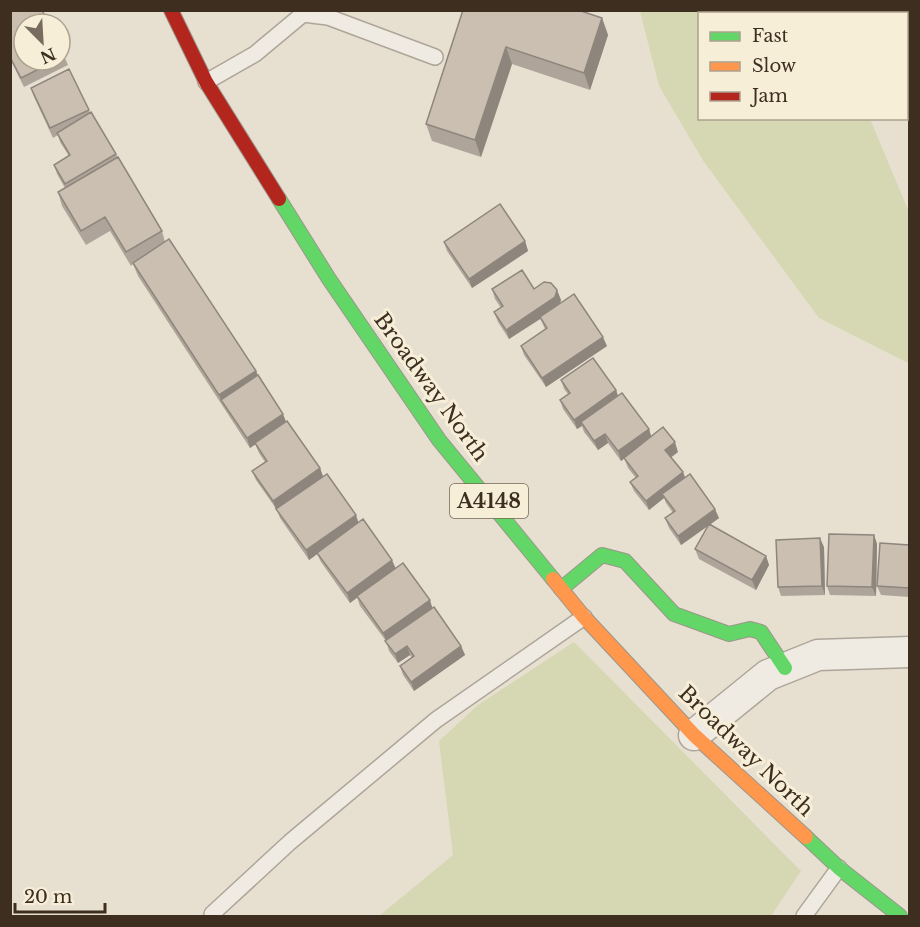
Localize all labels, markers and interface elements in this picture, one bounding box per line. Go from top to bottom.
north arrow [12,12,72,72]
legend [698,12,908,120]
text: Fast [752,25,789,47]
text: N [37,44,59,68]
text: Slow [752,55,797,77]
text: Jam [750,85,788,107]
street label: Broadway North [368,308,494,466]
road number: A4148 [450,484,528,518]
street label: Broadway North [673,680,819,822]
scale bar [15,876,105,914]
text: 20 m [24,886,72,908]

